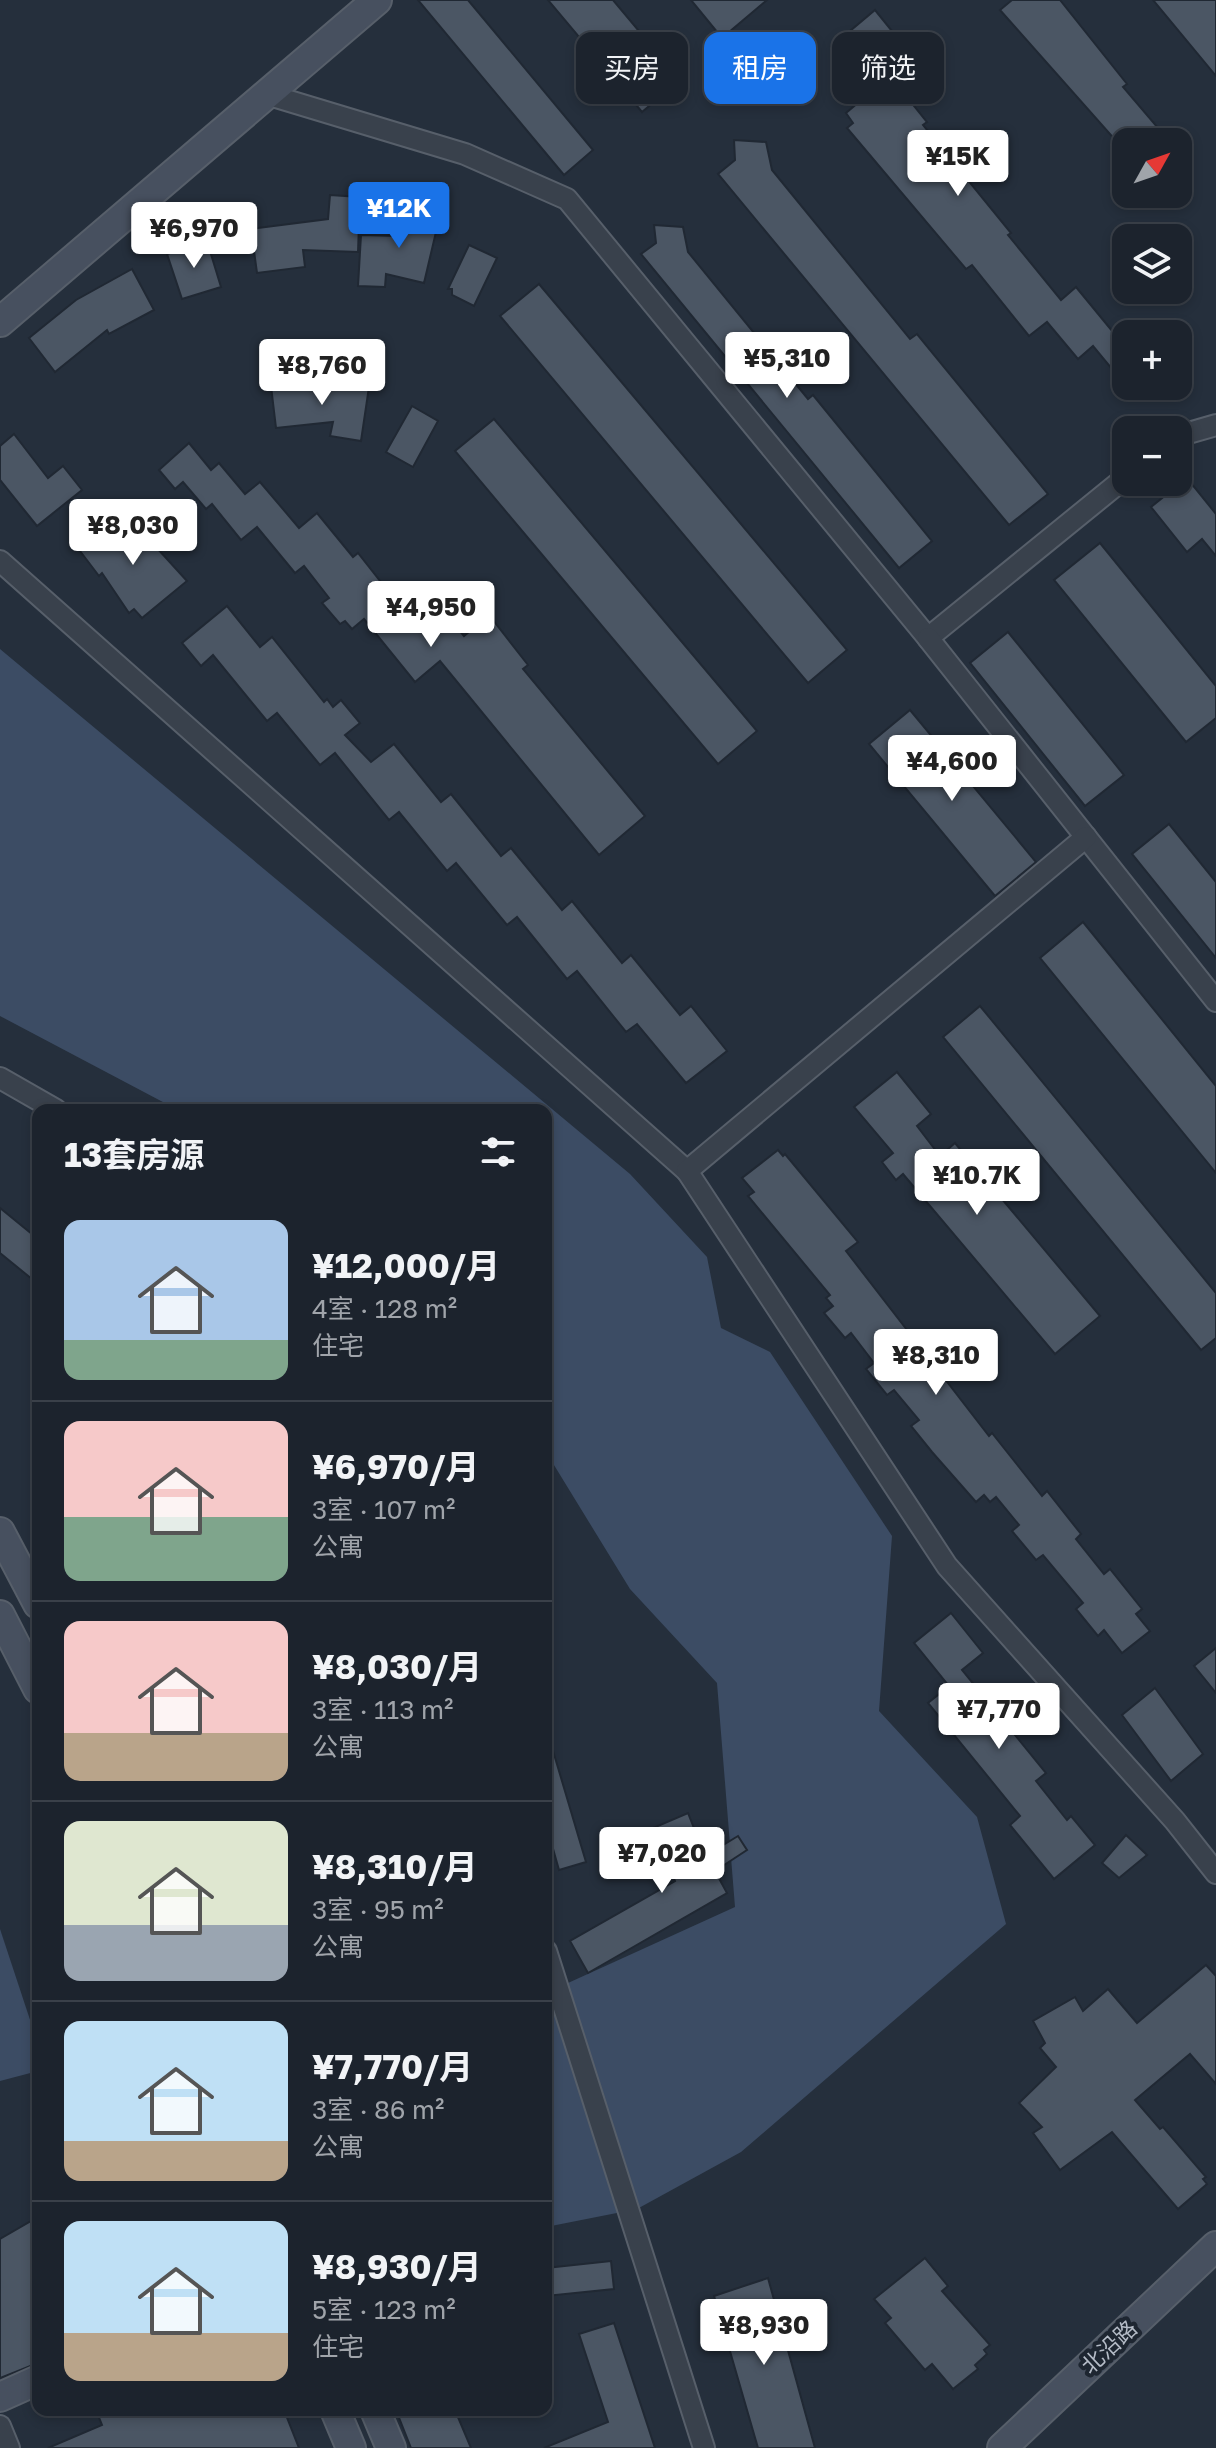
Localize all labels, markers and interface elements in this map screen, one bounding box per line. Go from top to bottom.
chip: 买房 [576,32,688,104]
chip: 租房 [704,32,816,104]
chip: 筛选 [832,32,944,104]
north arrow [1112,128,1192,208]
map controls [1112,128,1192,496]
pin: ¥15K [911,130,1005,198]
text: ¥15K [925,140,991,171]
pin: ¥12K [352,182,446,250]
text: ¥12K [366,192,432,223]
pin: ¥6,970 [129,202,259,270]
text: ¥6,970 [149,212,239,243]
button: layers [1112,224,1192,304]
button: + [1112,320,1192,400]
pin: ¥5,310 [722,332,852,400]
pin: ¥8,760 [257,339,387,407]
text: ¥5,310 [743,342,831,373]
text: ¥8,760 [277,349,367,380]
button: − [1112,416,1192,496]
pin: ¥8,030 [68,499,198,567]
text: ¥8,030 [87,509,179,540]
pin: ¥4,950 [366,581,496,649]
text: ¥4,950 [385,591,477,622]
pin: ¥4,600 [887,735,1017,803]
text: ¥4,600 [906,745,998,776]
icon: filters [476,1130,520,1174]
text: 13套房源 [64,1134,204,1174]
pin: ¥10.7K [912,1149,1042,1217]
text: ¥10.7K [933,1159,1021,1190]
text: ¥12,000/月 [312,1245,500,1285]
icon: home [128,1252,224,1348]
text: 4室 · 128 m² [312,1293,457,1324]
pin: ¥8,310 [871,1329,1001,1397]
text: 住宅 [312,1330,364,1361]
text: ¥8,310 [892,1339,980,1370]
text: ¥6,970/月 [312,1446,479,1486]
icon: home [128,1453,224,1549]
text: 3室 · 107 m² [312,1494,455,1525]
text: 公寓 [312,1531,364,1562]
text: ¥8,030/月 [312,1646,482,1686]
icon: home [128,1653,224,1749]
pin: ¥7,770 [934,1683,1064,1751]
text: ¥7,770 [957,1693,1041,1724]
text: 3室 · 113 m² [312,1694,453,1725]
text: 公寓 [312,1731,364,1762]
pin: ¥7,020 [597,1827,727,1895]
text: ¥7,020 [617,1837,707,1868]
text: ¥8,310/月 [312,1846,478,1886]
icon: home [128,1853,224,1949]
text: 3室 · 95 m² [312,1894,444,1925]
text: 公寓 [312,1931,364,1962]
text: ¥7,770/月 [312,2046,473,2086]
icon: home [128,2053,224,2149]
text: 3室 · 86 m² [312,2094,444,2125]
text: 公寓 [312,2131,364,2162]
text: ¥8,930/月 [312,2246,482,2286]
icon: home [128,2253,224,2349]
text: 5室 · 123 m² [312,2294,456,2325]
pin: ¥8,930 [699,2299,829,2367]
text: ¥8,930 [718,2309,810,2340]
street label: 北沿路 [1075,2314,1142,2379]
text: 住宅 [312,2331,364,2362]

